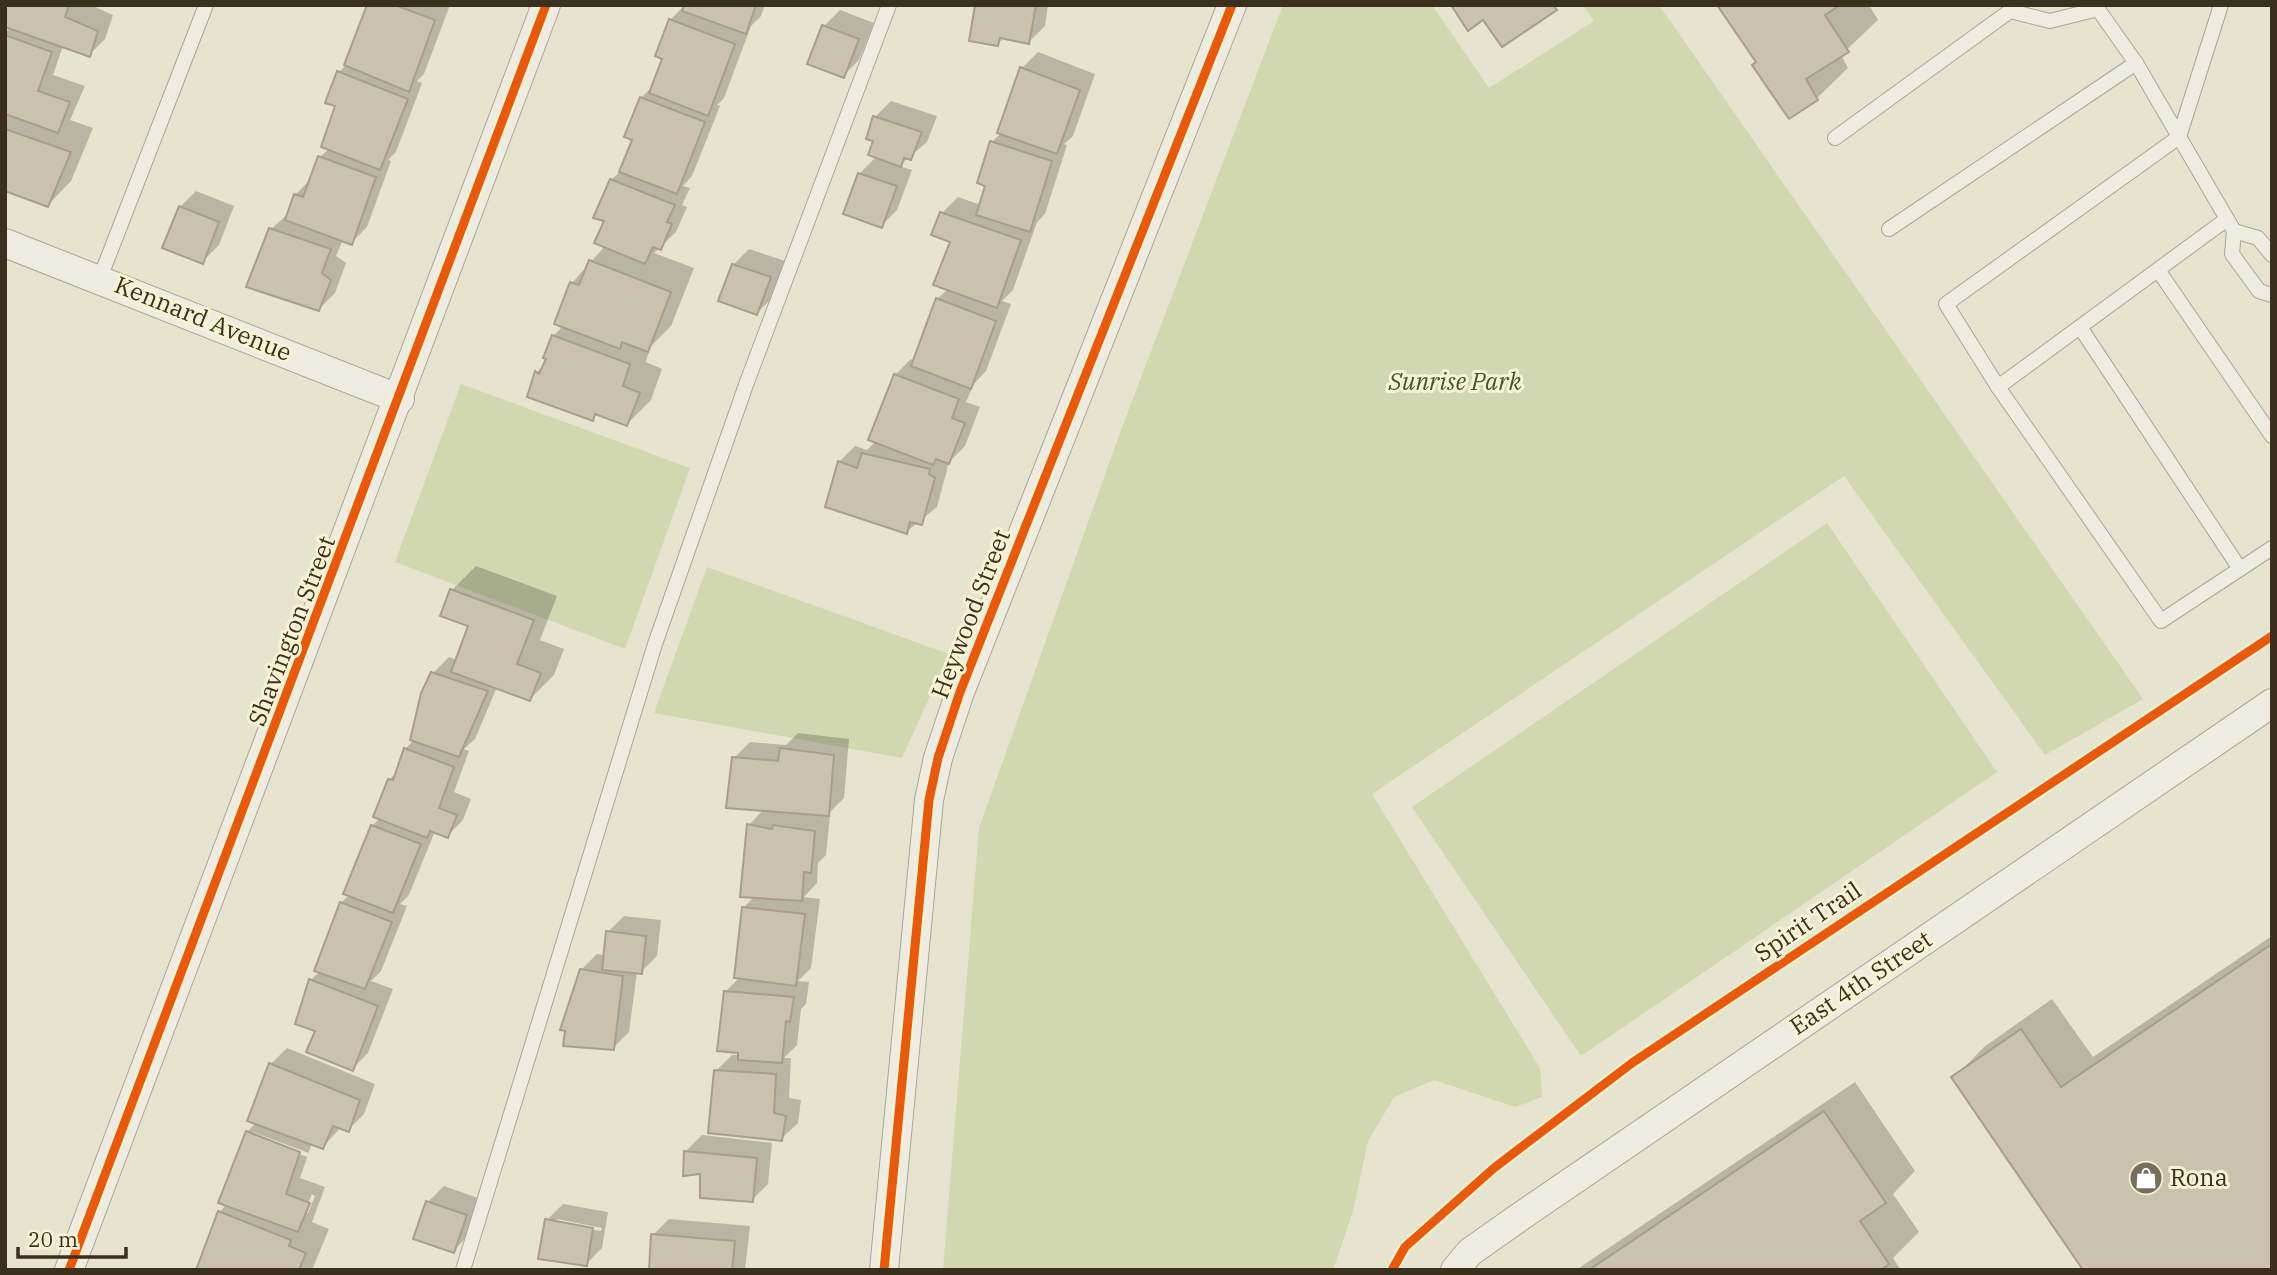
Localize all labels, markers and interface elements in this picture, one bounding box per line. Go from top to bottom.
street label: Kennard Avenue [110,268,297,368]
park label: Sunrise Park [1388,365,1522,397]
street label: Heywood Street [923,525,1017,703]
street label: Shavington Street [240,531,342,730]
street label: Spirit Trail [1748,874,1867,969]
street label: East 4th Street [1783,923,1938,1042]
shop icon: Rona [2127,1159,2165,1197]
place label: Rona [2170,1161,2228,1193]
scale bar [18,1216,126,1260]
text: 20 m [28,1225,78,1253]

